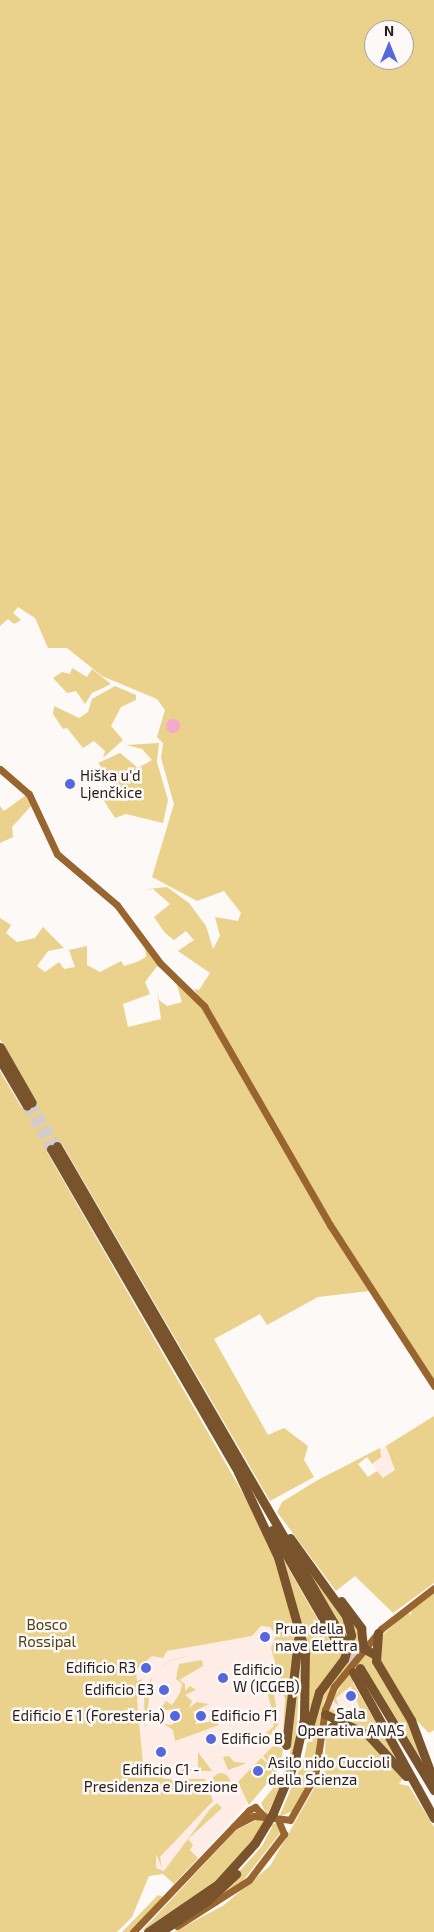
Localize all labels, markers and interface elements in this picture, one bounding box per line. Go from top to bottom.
north arrow [364,20,414,70]
text: N [384,22,394,39]
place label: Hiška u'd Ljenčkice [80,766,142,801]
marker: Hiška u'd Ljenčkice [64,778,76,790]
park label: Bosco Rossipal [18,1615,76,1650]
place label: Prua della nave Elettra [275,1619,358,1654]
marker: Prua della nave Elettra [259,1631,271,1643]
place label: Edificio R3 [66,1659,136,1677]
place label: Edificio W (ICGEB) [233,1660,300,1695]
marker: Edificio R3 [140,1662,152,1674]
marker: Edificio W (ICGEB) [217,1672,229,1684]
place label: Edificio E3 [85,1681,154,1699]
marker: Edificio E3 [158,1684,170,1696]
marker: Sala Operativa ANAS [345,1690,357,1702]
place label: Sala Operativa ANAS [297,1704,405,1739]
place label: Edificio E 1 (Foresteria) [12,1707,165,1725]
place label: Edificio F1 [211,1707,278,1725]
marker: Edificio E 1 (Foresteria) [169,1710,181,1722]
marker: Edificio F1 [195,1710,207,1722]
place label: Edificio B [221,1730,283,1748]
marker: Edificio B [205,1733,217,1745]
marker: Edificio C1 - Presidenza e Direzione [155,1746,167,1758]
place label: Asilo nido Cuccioli della Scienza [268,1753,390,1788]
place label: Edificio C1 - Presidenza e Direzione [84,1760,238,1795]
marker: Asilo nido Cuccioli della Scienza [252,1765,264,1777]

